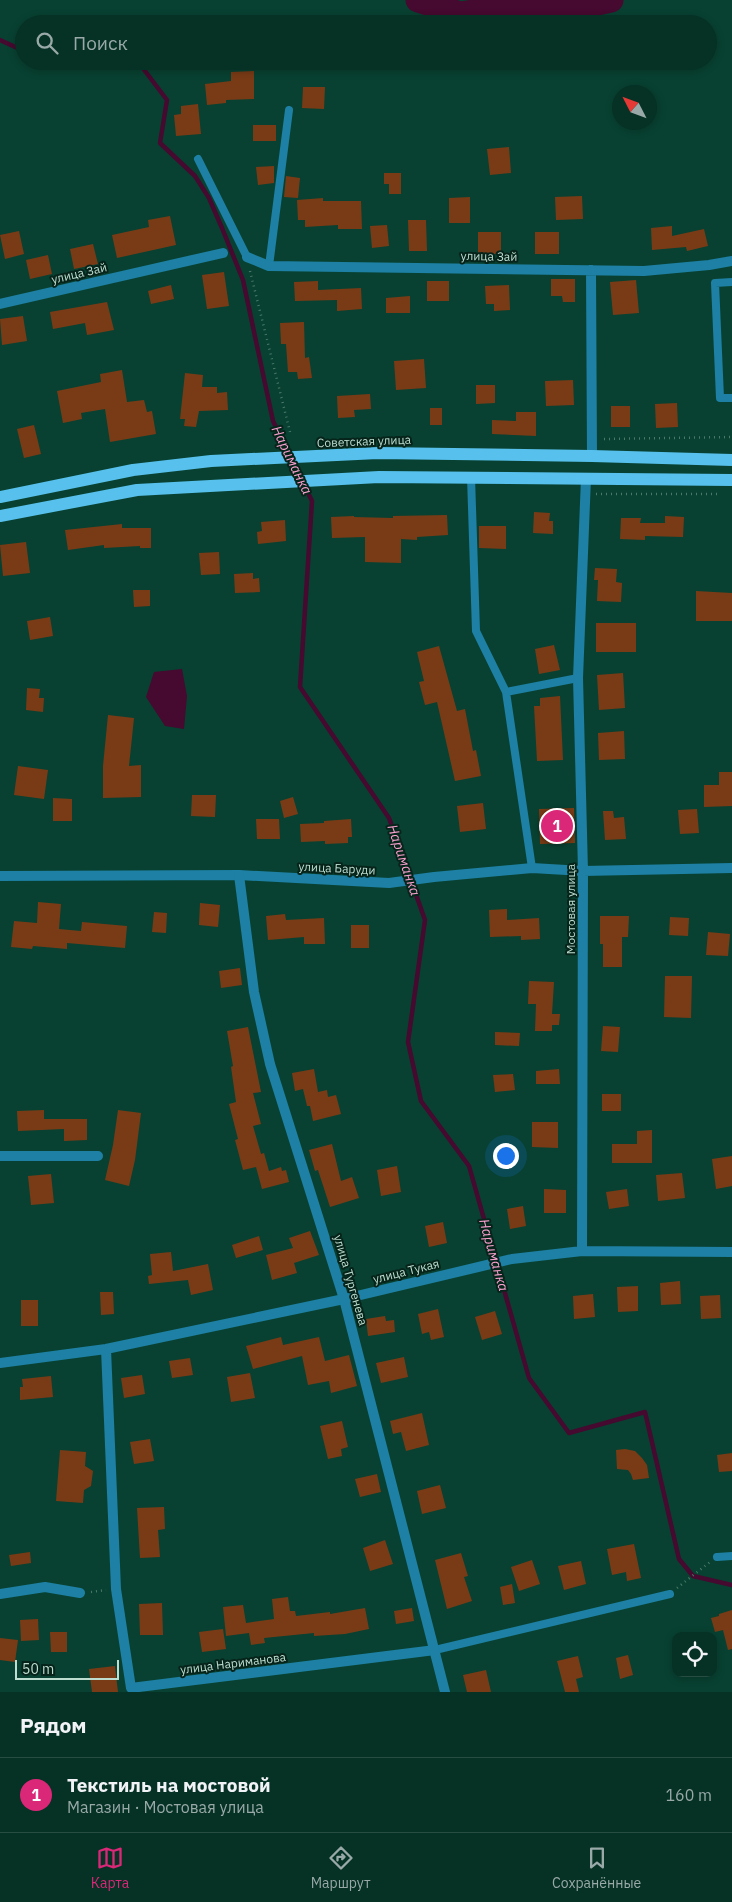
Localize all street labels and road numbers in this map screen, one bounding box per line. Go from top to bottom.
street label: улица Зай [461,248,517,264]
street label: улица Зай [50,259,108,287]
street label: Советская улица [317,432,412,450]
street label: улица Баруди [298,858,376,878]
street label: Мостовая улица [563,863,578,954]
street label: улица Тургенева [331,1233,371,1328]
street label: улица Тукая [371,1256,441,1286]
street label: улица Нариманова [179,1649,287,1677]

